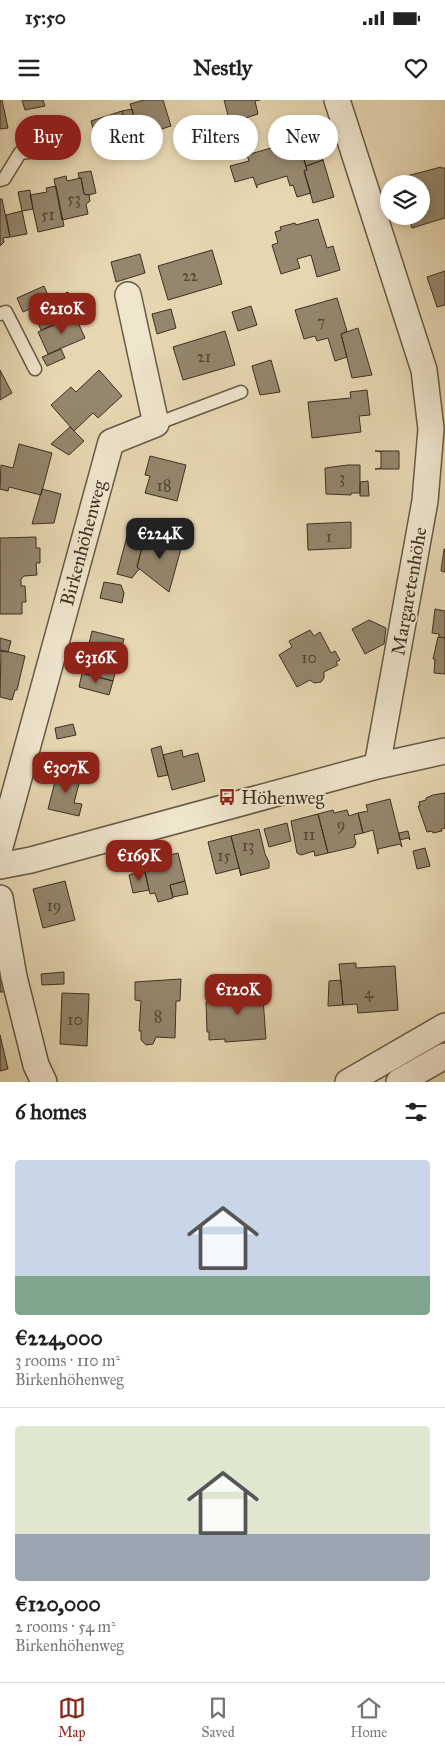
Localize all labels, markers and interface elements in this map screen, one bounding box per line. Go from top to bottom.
text: 15:50 [25,6,66,29]
icon: menu [15,54,43,82]
text: Nestly [193,54,252,81]
icon: heart [402,54,430,82]
chip: Buy [15,115,81,160]
chip: Rent [91,115,163,160]
chip: Filters [173,115,258,160]
chip: New [268,115,338,160]
map controls [380,175,430,225]
button: layers [380,175,430,225]
house number: 53 [67,189,81,208]
house number: 51 [41,205,55,224]
house number: 22 [182,266,198,285]
pin: €210K [27,292,97,335]
text: €210K [40,299,84,318]
house number: 7 [317,312,325,331]
house number: 21 [197,347,211,366]
house number: 3 [339,468,345,487]
house number: 18 [157,476,171,495]
street label: Birkenhöhenweg [55,477,112,609]
pin: €224K [125,518,195,560]
text: €224K [137,524,183,543]
street label: Margaretenhöhe [386,525,433,657]
house number: 1 [326,527,332,546]
pin: €316K [61,642,131,684]
text: €316K [75,648,117,667]
house number: 10 [301,648,317,667]
pin: €307K [31,752,101,794]
text: €307K [43,758,89,777]
place label: Höhenweg [241,786,325,810]
bus stop icon: Höhenweg [217,787,237,807]
house number: 9 [337,815,345,834]
house number: 11 [303,825,315,844]
house number: 13 [242,836,254,855]
pin: €169K [104,840,174,882]
text: €169K [117,846,161,865]
house number: 15 [217,846,231,865]
house number: 19 [47,896,61,915]
pin: €120K [203,974,273,1016]
text: €120K [216,980,260,999]
house number: 4 [365,983,375,1002]
house number: 8 [154,1007,162,1026]
house number: 10 [67,1010,83,1029]
icon: filters [402,1098,430,1126]
text: 6 homes [15,1099,87,1125]
icon: home [178,1193,268,1283]
text: €224,000 [15,1325,103,1351]
text: 3 rooms · 110 m² [15,1351,120,1370]
text: Birkenhöhenweg [15,1370,124,1389]
icon: home [178,1458,268,1548]
text: €120,000 [15,1591,101,1617]
text: 2 rooms · 54 m² [15,1617,116,1636]
text: Birkenhöhenweg [15,1636,124,1655]
tab: Map [58,1694,86,1741]
tab: Saved [202,1694,235,1741]
tab: Home [351,1694,387,1741]

